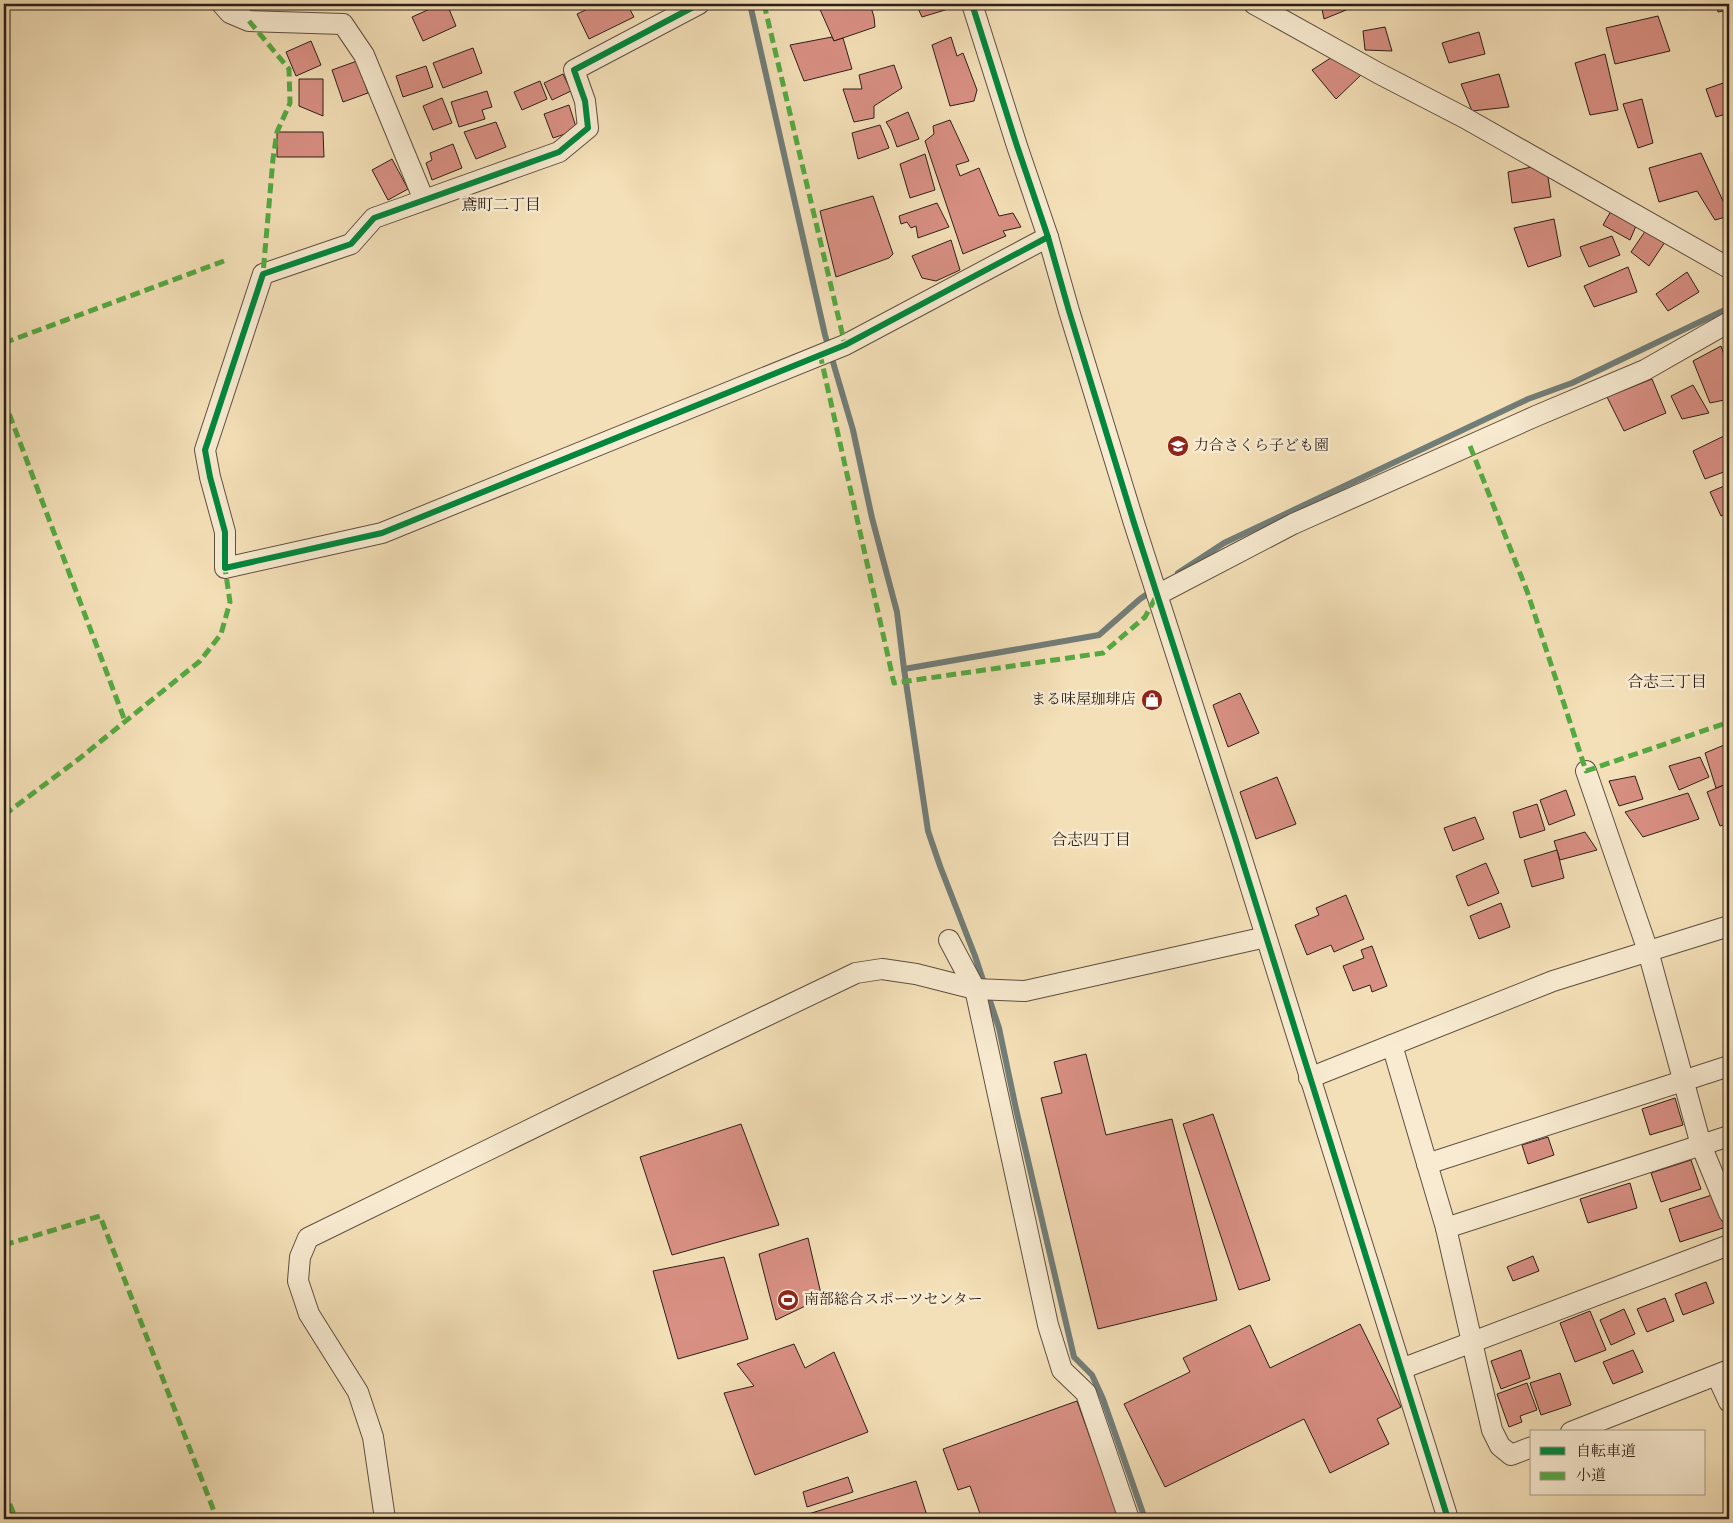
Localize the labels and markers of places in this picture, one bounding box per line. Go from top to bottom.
school or university icon: 力合さくら子ども園 [1166,434,1190,458]
place label: 力合さくら子ども園 [1194,436,1329,457]
shop icon: まる味屋珈琲店 [1140,688,1164,712]
place label: まる味屋珈琲店 [1031,690,1136,711]
sports icon: 南部総合スポーツセンター [776,1288,800,1312]
place label: 南部総合スポーツセンター [804,1290,983,1311]

